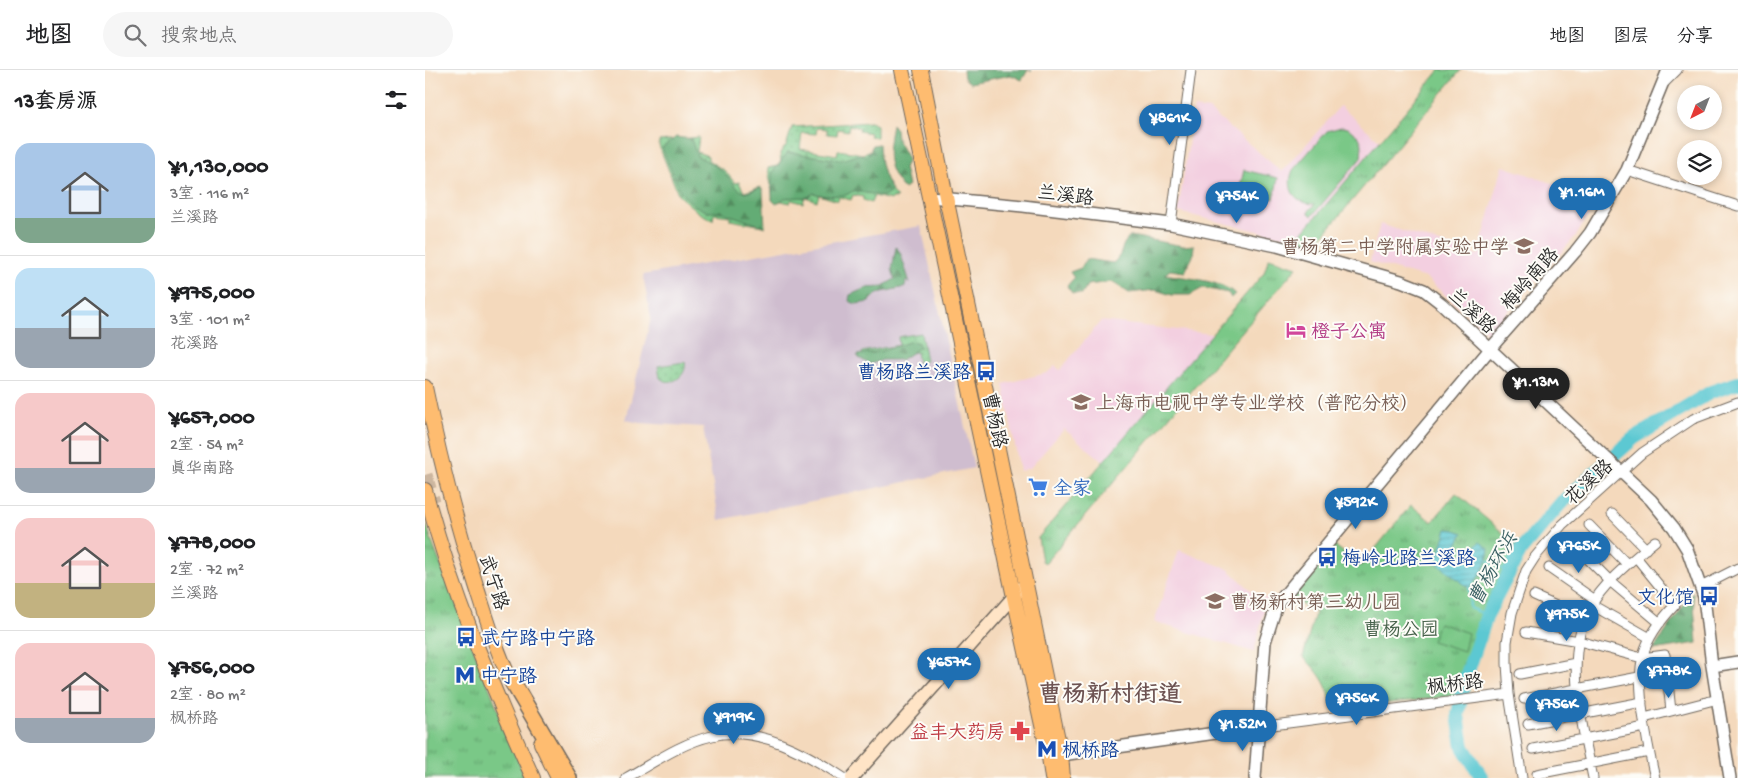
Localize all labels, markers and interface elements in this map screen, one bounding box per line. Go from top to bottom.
search box [103,12,453,57]
icon: search [121,21,149,49]
text: 地图 [25,23,73,52]
text: 搜索地点 [161,26,237,49]
text: 地图 [1549,27,1585,48]
text: 图层 [1613,27,1649,48]
text: 分享 [1677,27,1713,48]
north arrow [1677,85,1723,130]
map controls [1677,85,1722,185]
icon: filters [382,86,410,114]
text: 13套房源 [15,91,97,116]
pin: ¥861K [1135,104,1205,146]
text: ¥861K [1150,110,1190,129]
button: layers [1677,140,1722,185]
text: ¥1,130,000 [170,156,269,181]
icon: home [55,163,115,223]
pin: ¥1.16M [1541,178,1623,220]
street label: 兰溪路 [1036,182,1095,212]
pin: ¥754K [1202,182,1272,224]
text: ¥1.16M [1560,184,1604,203]
text: 3室 · 116 m² [170,186,249,205]
text: ¥754K [1217,188,1257,207]
text: 兰溪路 [170,210,218,229]
school or university icon: 曹杨第二中学附属实验中学 [1513,235,1535,257]
place label: 曹杨第二中学附属实验中学 [1281,237,1509,261]
street label: 梅岭南路 [1497,243,1565,317]
text: ¥975,000 [170,282,255,307]
street label: 兰溪路 [1442,284,1500,340]
icon: home [55,288,115,348]
text: 3室 · 101 m² [170,312,250,331]
hotel icon: 橙子公寓 [1285,319,1307,341]
place label: 橙子公寓 [1311,321,1387,345]
text: 花溪路 [170,336,218,355]
bus stop icon: 曹杨路兰溪路 [975,360,997,382]
place label: 曹杨路兰溪路 [857,362,971,386]
pin: ¥1.13M [1495,368,1577,410]
text: ¥1.13M [1514,374,1558,393]
street label: 曹杨路 [975,390,1011,451]
school or university icon: 上海市电视中学专业学校（普陀分校） [1070,391,1092,413]
place label: 上海市电视中学专业学校（普陀分校） [1096,393,1419,417]
text: ¥657,000 [170,407,255,432]
icon: home [55,413,115,473]
text: 2室 · 54 m² [170,437,244,456]
street label: 花溪路 [1561,455,1619,511]
text: 真华南路 [170,461,234,480]
supermarket icon: 全家 [1027,476,1049,498]
place label: 全家 [1053,478,1091,502]
pin: ¥592K [1321,488,1391,530]
text: ¥592K [1336,494,1376,513]
water label: 曹杨环浜 [1464,527,1525,610]
text: ¥778,000 [170,532,255,557]
pin: ¥765K [1544,532,1614,574]
icon: home [55,538,115,598]
text: ¥765K [1558,538,1600,557]
bus stop icon: 梅岭北路兰溪路 [1316,546,1338,568]
place label: 梅岭北路兰溪路 [1342,548,1475,572]
street label: 武宁路 [472,552,512,614]
text: 2室 · 72 m² [170,562,244,581]
bus stop icon: 文化馆 [1698,585,1720,607]
text: 兰溪路 [170,586,218,605]
place label: 文化馆 [1637,588,1694,611]
school or university icon: 曹杨新村第三幼儿园 [1204,590,1226,612]
place label: 曹杨新村第三幼儿园 [1230,592,1401,616]
pin: ¥975K [1532,600,1602,642]
text: ¥975K [1547,606,1587,625]
park label: 曹杨公园 [1363,619,1439,643]
bus stop icon: 武宁路中宁路 [455,626,477,648]
place label: 武宁路中宁路 [481,628,595,652]
pin: ¥657K [914,648,984,690]
text: ¥657K [928,654,970,673]
pin: ¥778K [1634,656,1704,699]
text: ¥756,000 [170,657,255,682]
icon: home [55,663,115,723]
text: ¥778K [1648,663,1690,682]
metro station icon: 中宁路 [454,664,476,686]
place label: 中宁路 [480,666,537,690]
street label: 枫桥路 [1426,671,1485,701]
district label: 曹杨新村街道 [1038,681,1182,711]
pin: ¥756K [1322,684,1392,726]
text: 2室 · 80 m² [170,687,246,706]
text: ¥756K [1336,690,1378,709]
pin: ¥756K [1522,690,1592,732]
text: ¥756K [1536,696,1578,715]
pin: ¥919K [699,702,769,745]
text: ¥919K [715,709,753,728]
pin: ¥1.52M [1202,710,1284,752]
text: 枫桥路 [170,711,218,730]
text: ¥1.52M [1220,716,1266,735]
pharmacy icon: 益丰大药房 [1009,720,1031,742]
place label: 益丰大药房 [910,722,1005,746]
metro station icon: 枫桥路 [1036,738,1058,760]
place label: 枫桥路 [1062,740,1119,764]

